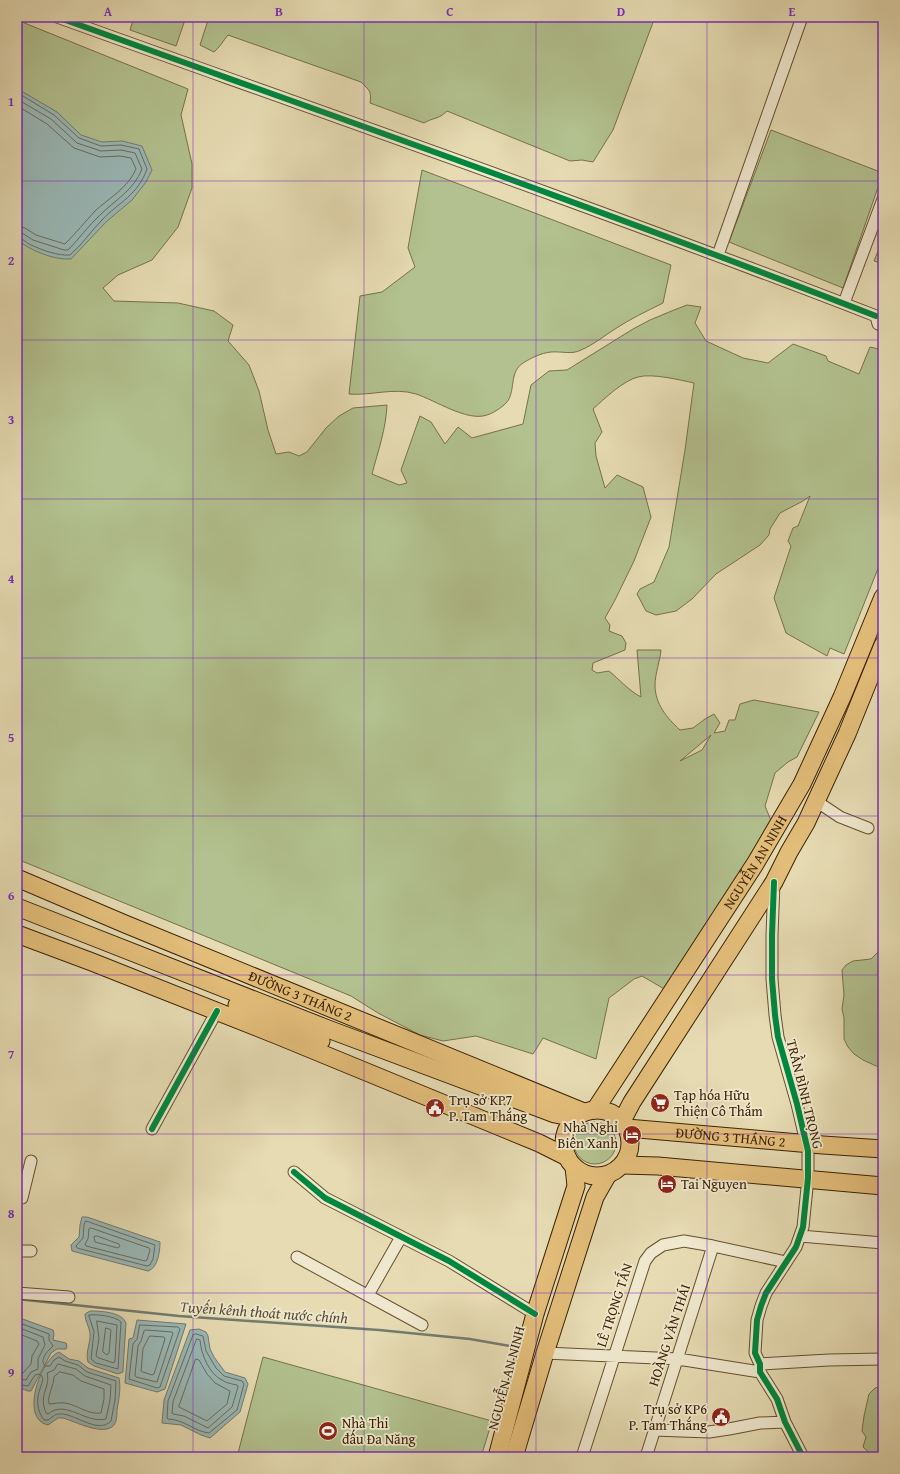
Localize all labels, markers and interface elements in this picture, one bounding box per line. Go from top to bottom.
text: A [104,2,113,21]
text: B [275,2,283,21]
text: C [446,2,454,21]
text: D [617,2,625,21]
text: E [789,2,796,21]
text: 1 [8,92,14,111]
text: 2 [8,251,15,270]
text: 3 [8,410,14,429]
text: 4 [8,569,15,588]
text: 5 [8,728,15,747]
street label: NGUYỄN AN NINH [718,811,792,913]
text: 6 [8,886,15,905]
street label: ĐƯỜNG 3 THÁNG 2 [246,966,355,1026]
street label: TRẦN BÌNH TRỌNG [782,1037,829,1151]
text: 7 [8,1045,15,1064]
place label: Tạp hóa Hữu Thiện Cô Thắm [674,1085,763,1121]
place label: Trụ sở KP7 P. Tam Thắng [449,1090,527,1126]
supermarket icon: Tạp hóa Hữu Thiện Cô Thắm [649,1092,671,1114]
public building icon: Trụ sở KP7 P. Tam Thắng [424,1097,446,1119]
place label: Nhà Nghỉ Biển Xanh [558,1117,618,1153]
street label: ĐƯỜNG 3 THÁNG 2 [675,1122,786,1152]
hotel icon: Nhà Nghỉ Biển Xanh [621,1124,643,1146]
hotel icon: Tai Nguyen [656,1173,678,1195]
place label: Tai Nguyen [681,1174,747,1194]
text: 8 [8,1204,15,1223]
street label: LÊ TRỌNG TẤN [590,1260,637,1350]
street label: HOÀNG VĂN THÁI [643,1281,695,1389]
water label: Tuyến kênh thoát nước chính [179,1296,349,1328]
street label: NGUYỄN AN NINH [482,1323,530,1432]
text: 9 [8,1363,15,1382]
place label: Trụ sở KP6 P. Tam Thắng [629,1399,707,1435]
public building icon: Trụ sở KP6 P. Tam Thắng [710,1406,732,1428]
place label: Nhà Thi đấu Đa Năng [342,1413,416,1449]
sports icon: Nhà Thi đấu Đa Năng [317,1420,339,1442]

